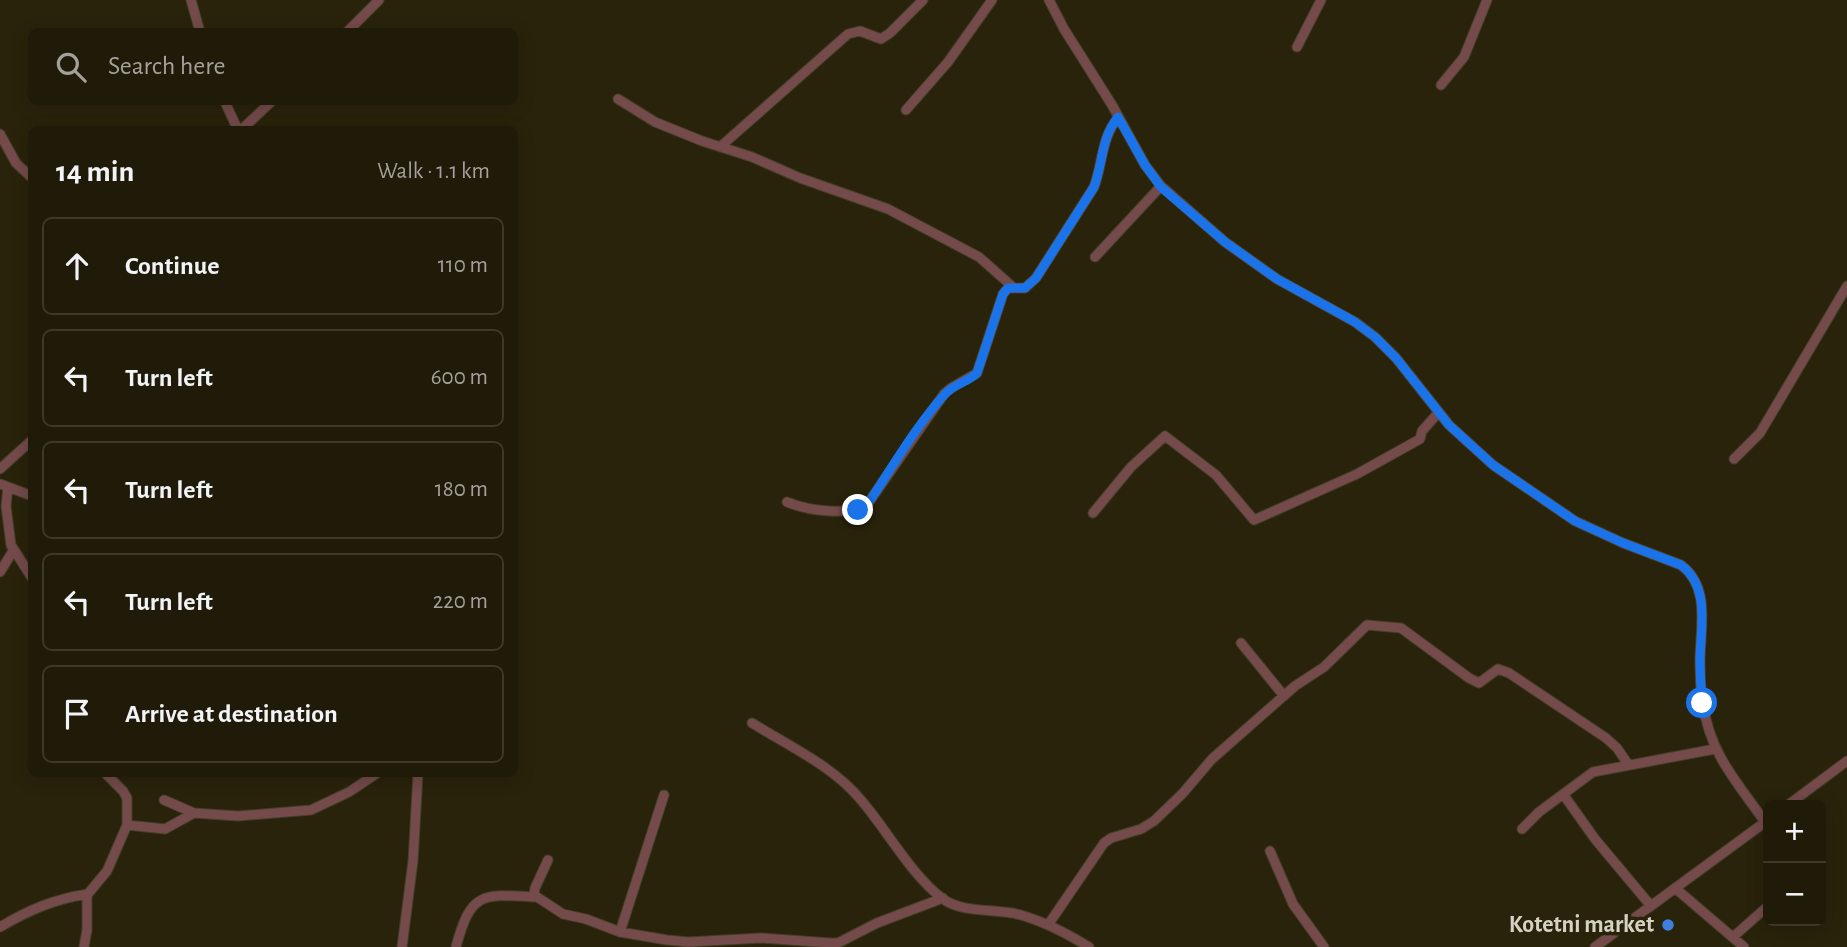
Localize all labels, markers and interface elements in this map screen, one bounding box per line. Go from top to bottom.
search box [28,28,518,105]
icon: search [52,48,90,86]
text: Search here [108,53,226,79]
text: 14 min [56,157,134,187]
text: Walk · 1.1 km [377,160,490,183]
icon: ahead [58,247,96,285]
text: Continue [125,253,220,279]
text: 110 m [438,254,488,277]
icon: left [58,359,96,397]
text: Turn left [125,365,213,391]
text: 600 m [431,366,488,389]
icon: left [58,471,96,509]
text: Turn left [125,477,213,503]
text: 180 m [435,478,488,501]
route end [842,494,873,525]
icon: left [58,583,96,621]
text: Turn left [125,589,213,615]
text: 220 m [433,590,488,613]
route start [1686,687,1717,718]
icon: arrive [58,695,96,733]
text: Arrive at destination [125,701,338,727]
map controls [1763,800,1826,926]
button: + [1763,800,1826,863]
button: − [1763,863,1826,926]
place label: Kotetni market [1509,913,1654,937]
marker: Kotetni market [1660,917,1676,933]

